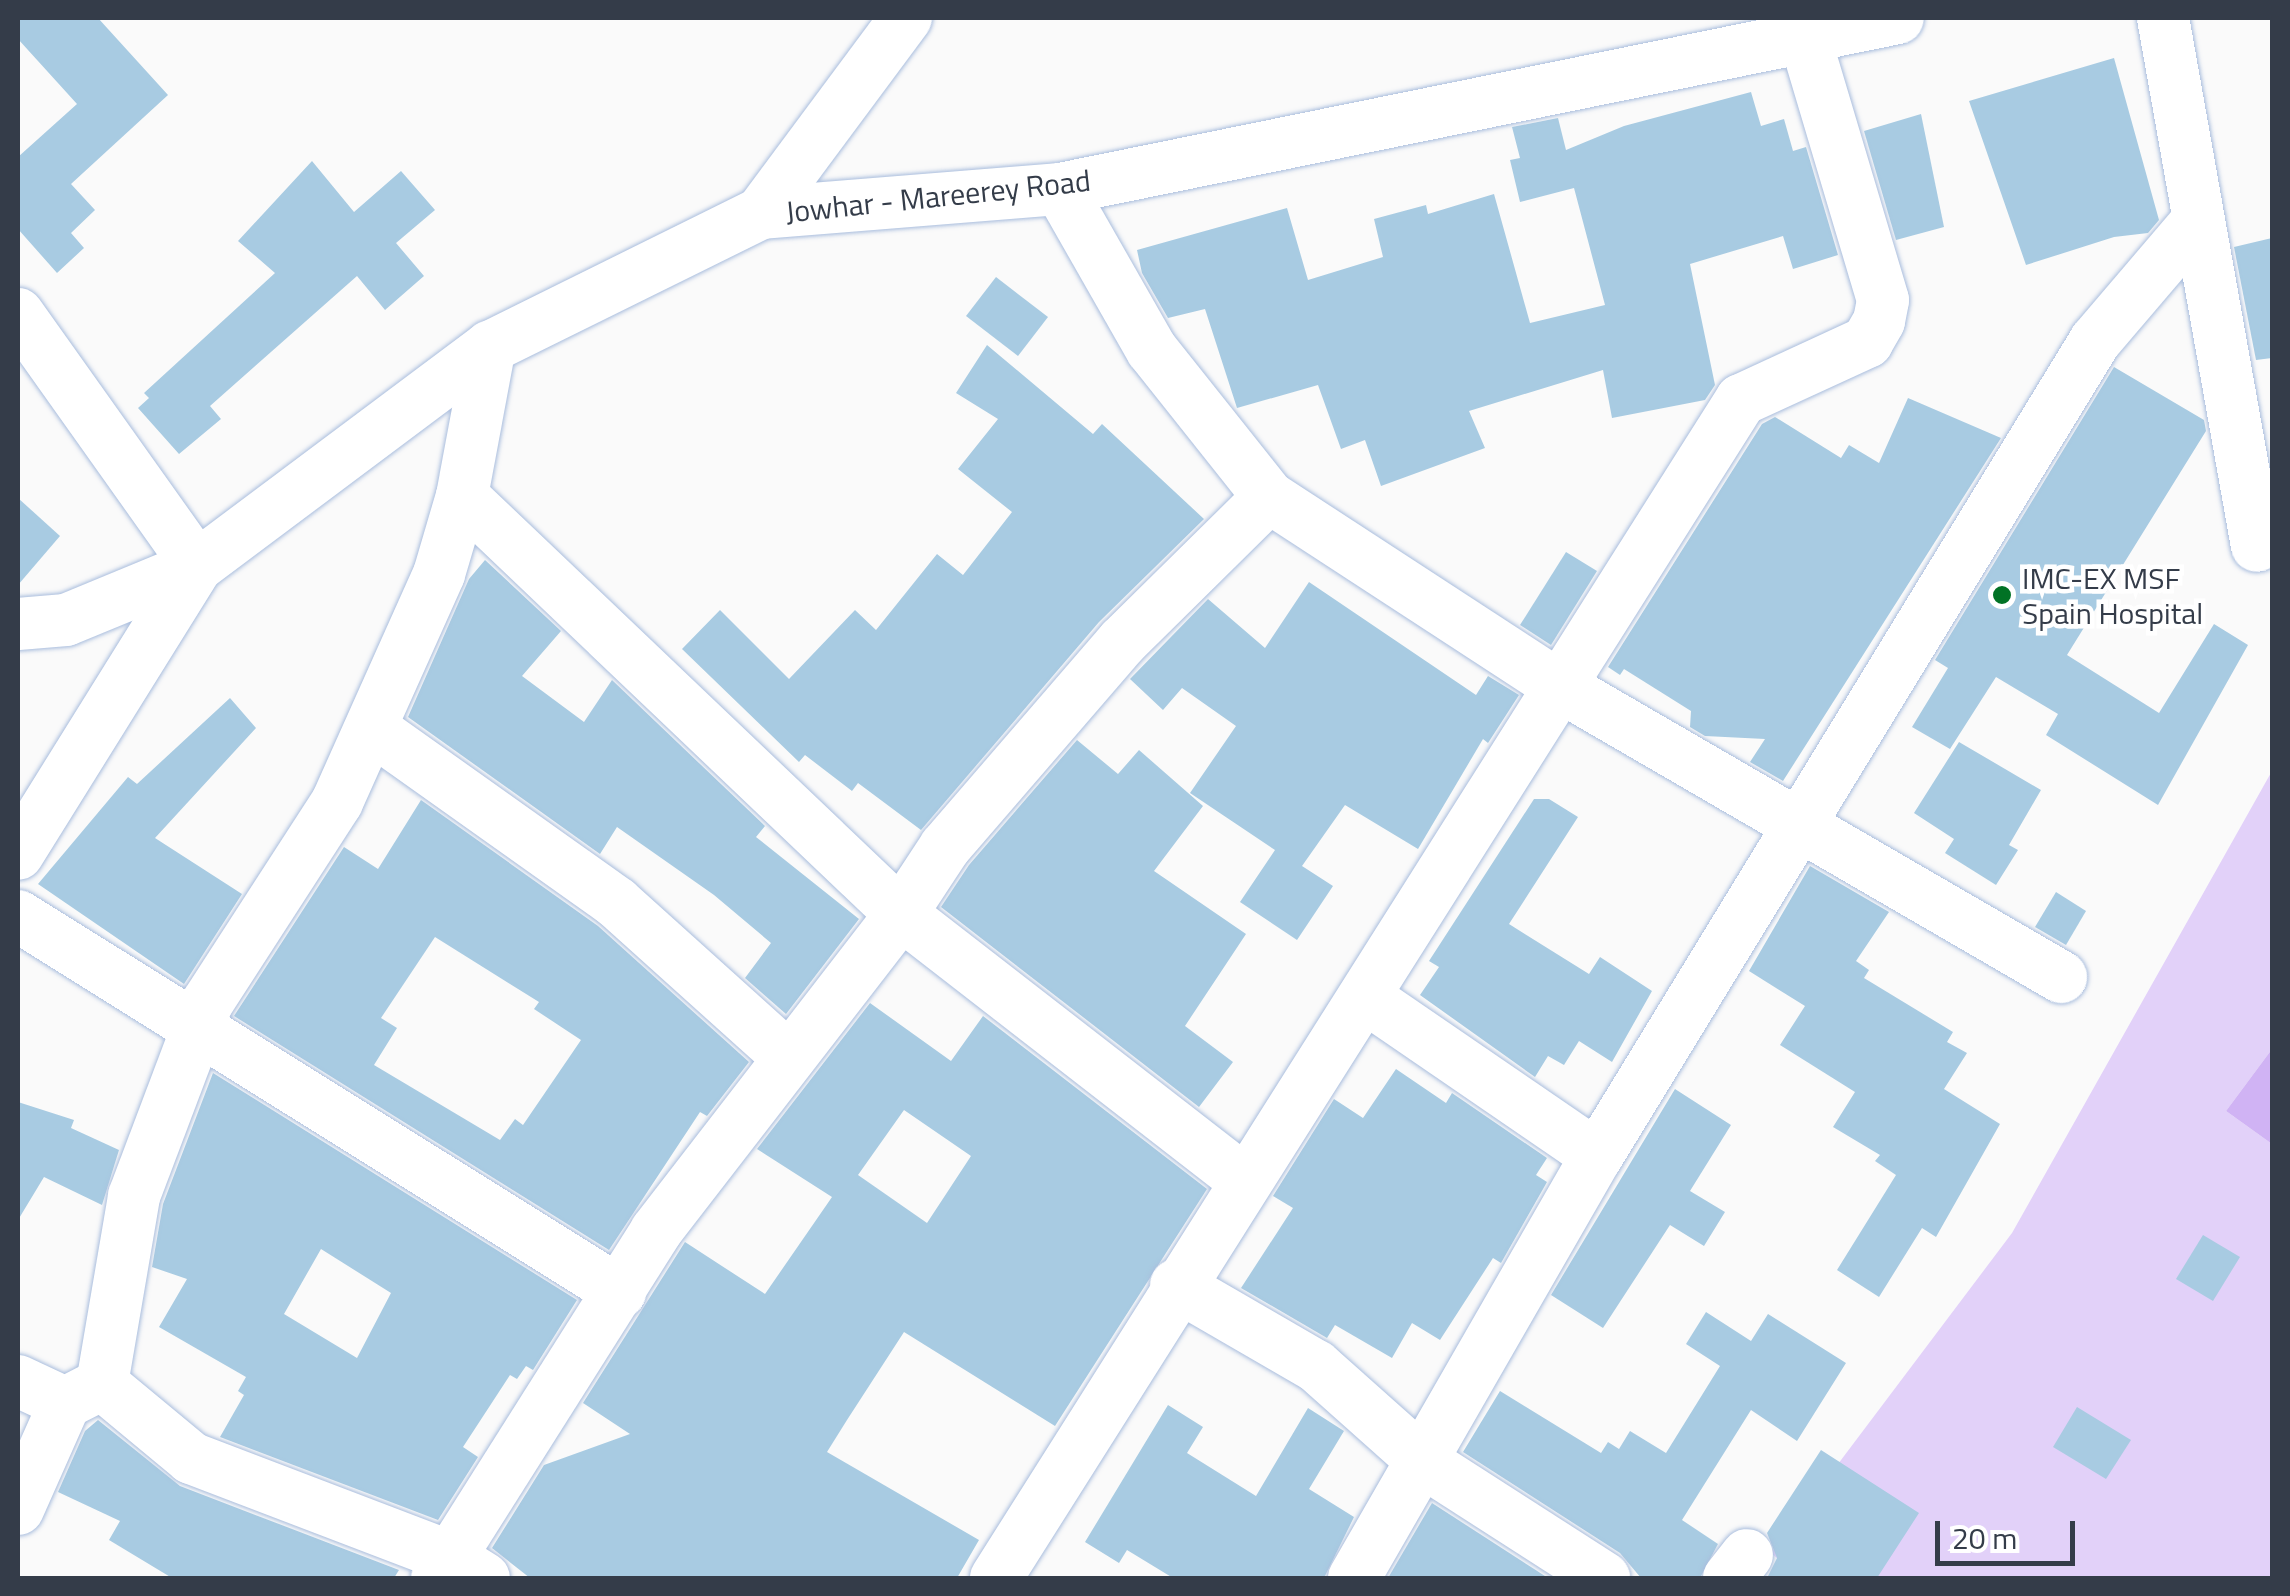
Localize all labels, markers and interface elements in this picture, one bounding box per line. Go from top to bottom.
street label: Jowhar - Mareerey Road [784,162,1092,230]
place label: IMC-EX MSF Spain Hospital [2022,560,2203,630]
marker: IMC-EX MSF Spain Hospital [1991,584,2013,606]
scale bar [1940,1501,2080,1563]
text: 20 m [1952,1515,2017,1561]

